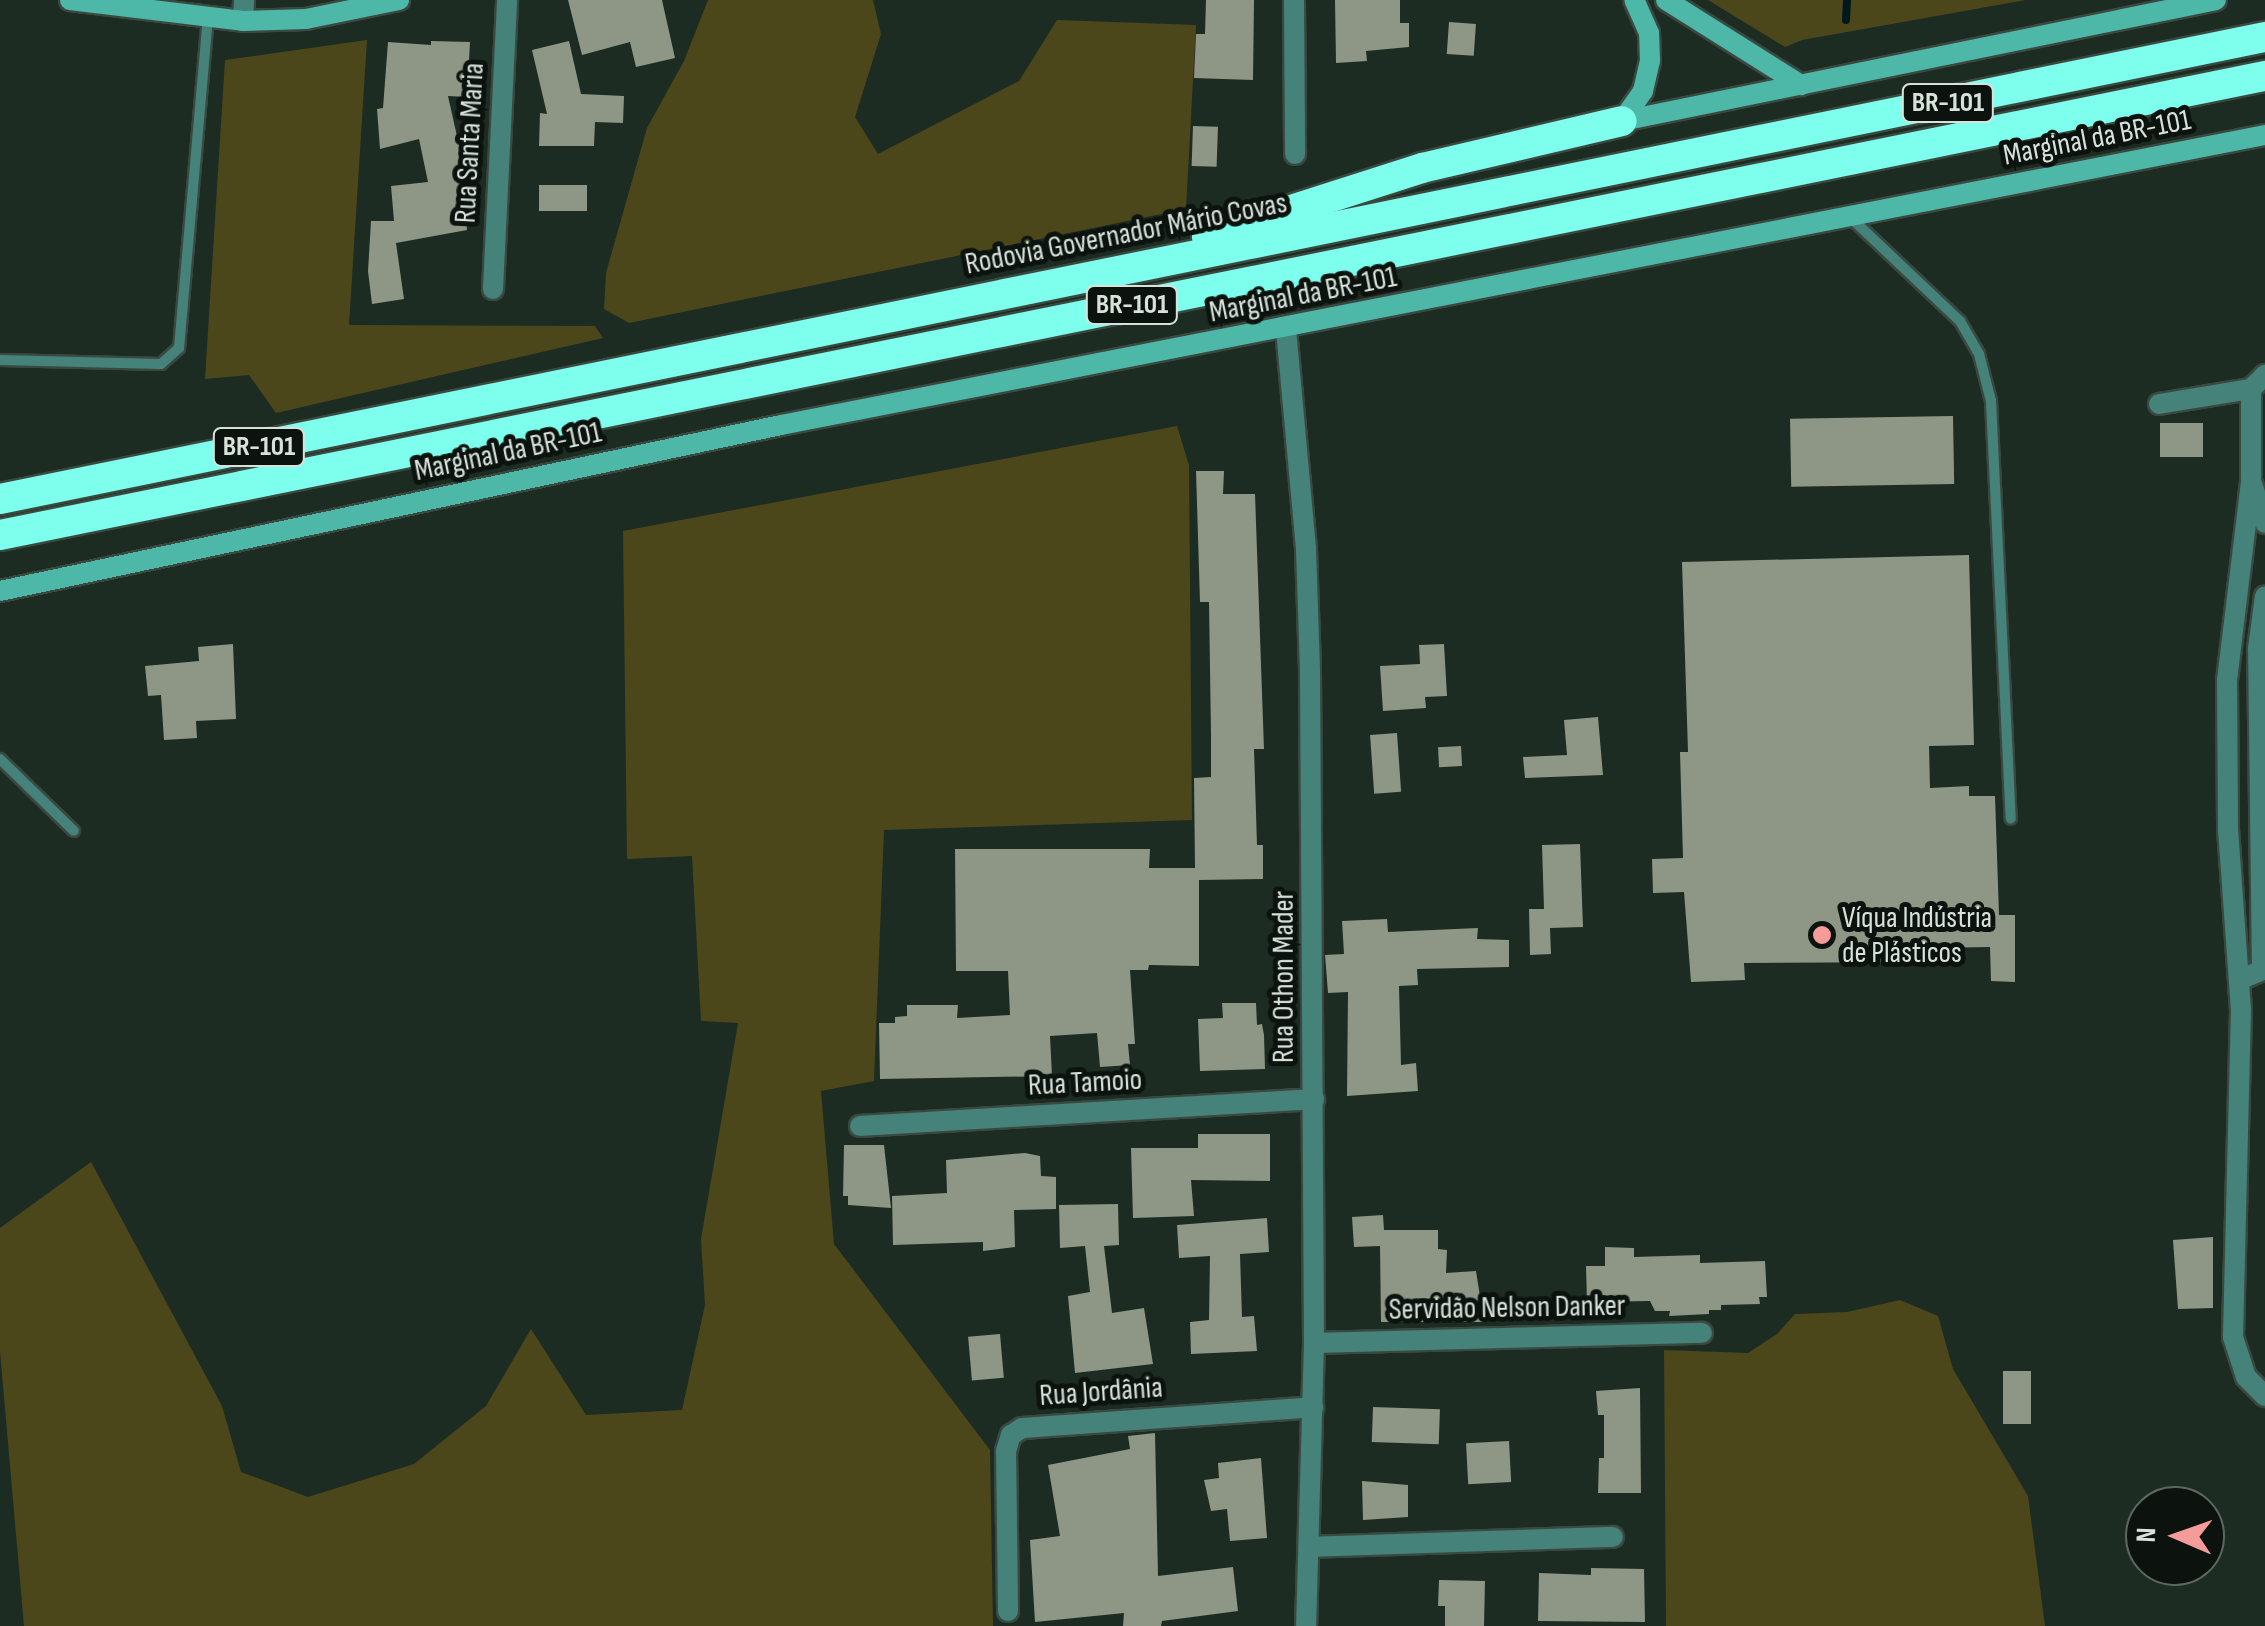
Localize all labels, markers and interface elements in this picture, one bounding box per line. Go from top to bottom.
street label: Rua Santa Maria [448,62,492,224]
road number: BR-101 [1900,80,1996,126]
street label: Marginal da BR-101 [2000,102,2194,174]
street label: Rodovia Governador Mário Covas [962,185,1290,283]
street label: Marginal da BR-101 [1206,259,1400,331]
road number: BR-101 [1084,282,1180,328]
street label: Marginal da BR-101 [411,415,605,489]
road number: BR-101 [212,424,306,470]
street label: Rua Othon Mader [1266,891,1302,1063]
place label: Víqua Indústria de Plásticos [1842,900,1992,970]
marker: Víqua Indústria de Plásticos [1811,924,1833,946]
street label: Rua Tamoio [1027,1062,1143,1104]
street label: Servidão Nelson Danker [1388,1288,1626,1328]
street label: Rua Jordânia [1038,1370,1164,1414]
north arrow [2125,1486,2225,1586]
text: N [2130,1527,2163,1543]

